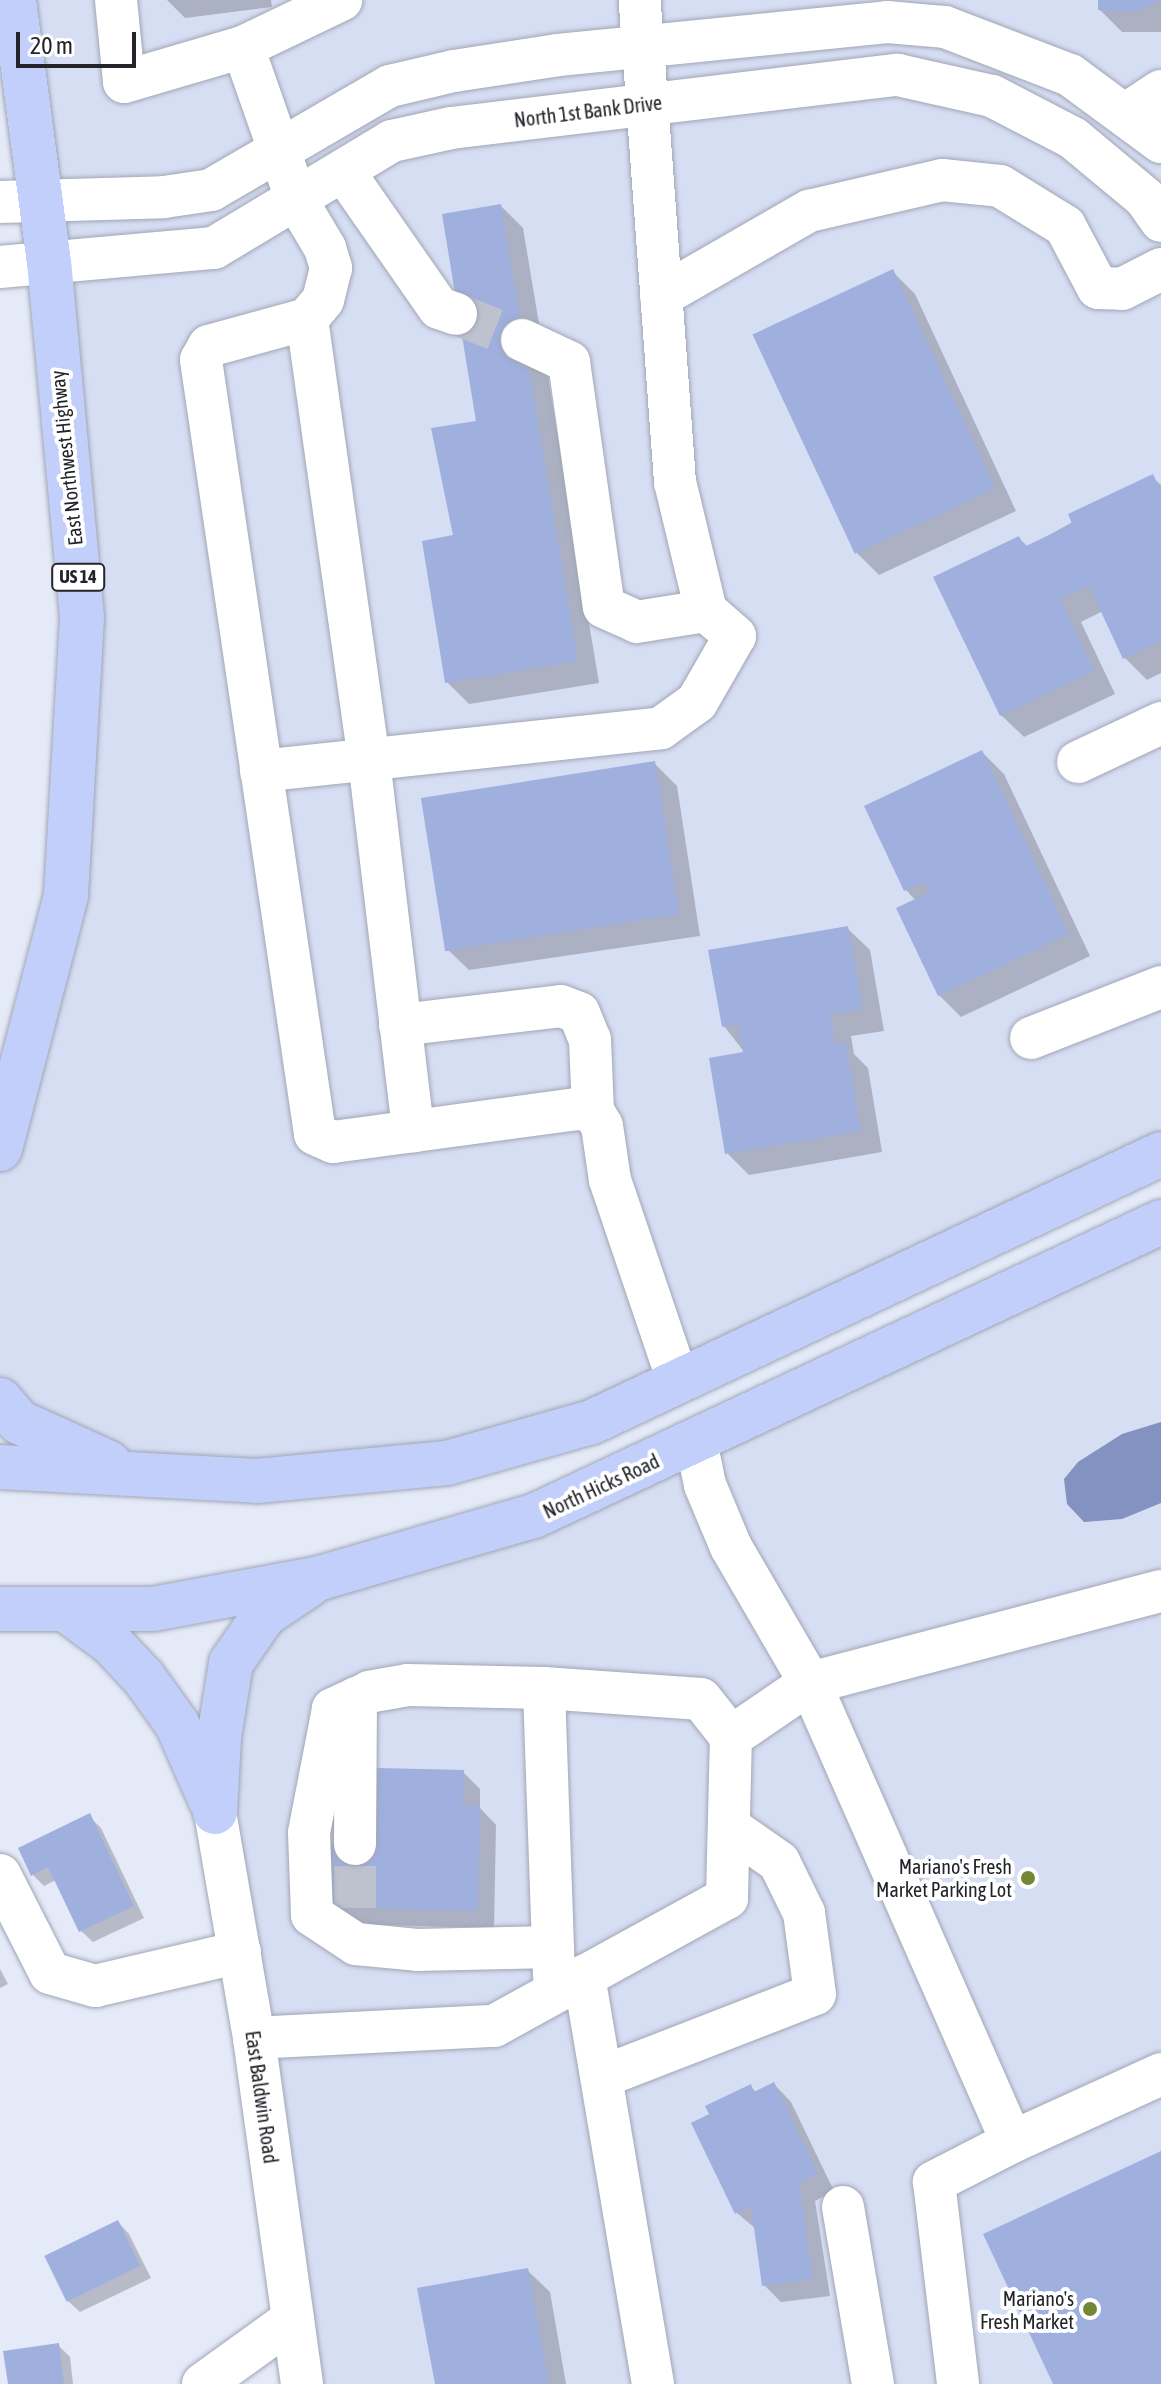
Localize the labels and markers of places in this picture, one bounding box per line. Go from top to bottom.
place label: Mariano's Fresh Market Parking Lot [876,1854,1012,1901]
marker: Mariano's Fresh Market Parking Lot [1019,1869,1037,1887]
place label: Mariano's Fresh Market [980,2286,1074,2333]
marker: Mariano's Fresh Market [1081,2300,1099,2318]

